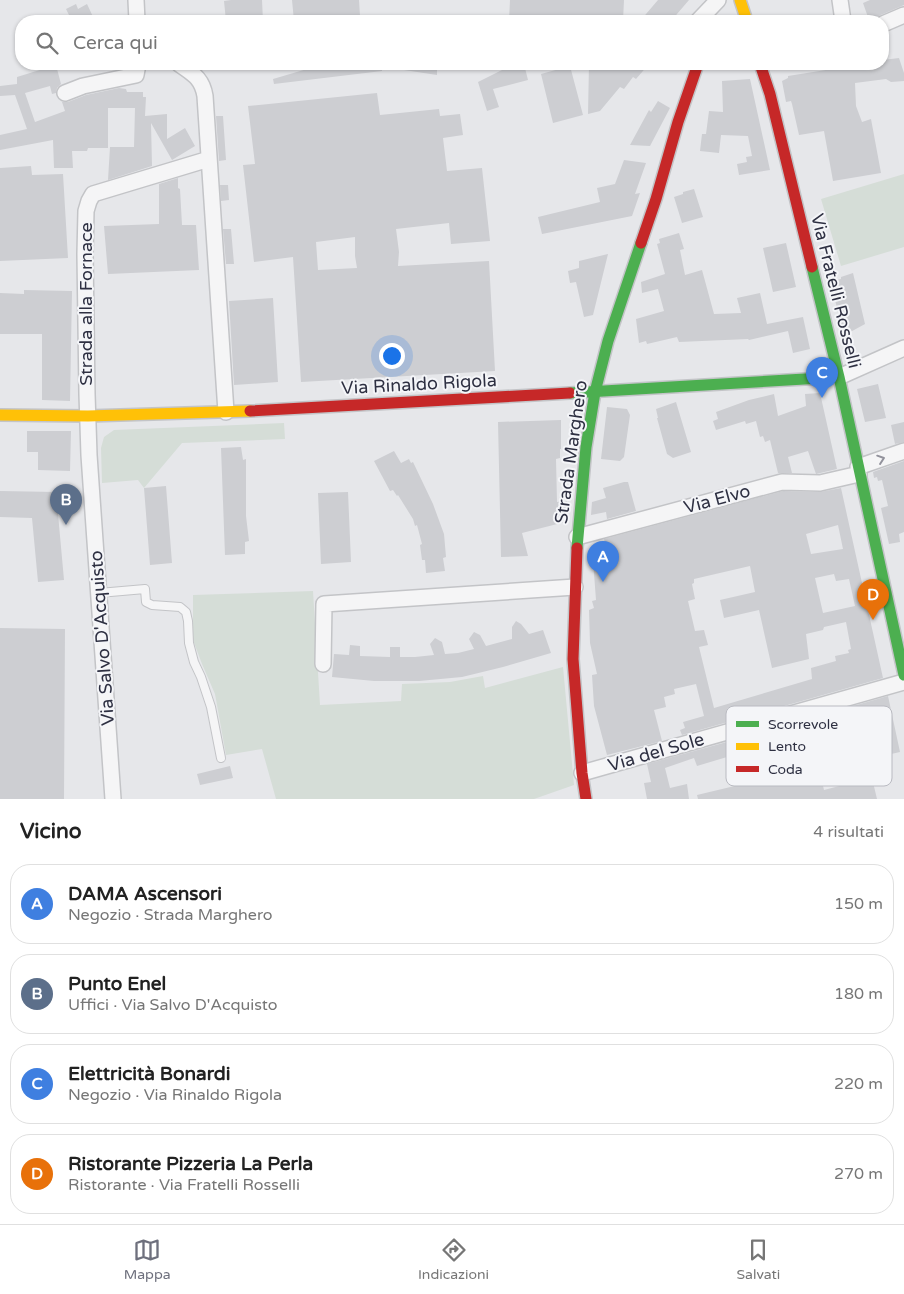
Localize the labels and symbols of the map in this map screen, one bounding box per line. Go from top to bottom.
street label: Via Fratelli Rosselli [806,211,866,371]
street label: Strada alla Fornace [75,222,97,386]
your location [379,343,405,369]
pin: C [806,357,838,398]
street label: Via Rinaldo Rigola [341,369,497,399]
street label: Strada Marghero [550,379,592,525]
one-way arrow [876,455,884,465]
street label: Via Elvo [681,480,753,518]
pin: B [50,484,82,525]
pin: A [587,541,619,582]
street label: Via Salvo D'Acquisto [85,550,119,726]
pin: D [857,579,889,620]
legend [726,706,892,786]
text: Scorrevole [768,716,838,733]
street label: Via del Sole [605,728,707,776]
text: Lento [768,738,806,755]
text: Coda [768,761,803,778]

